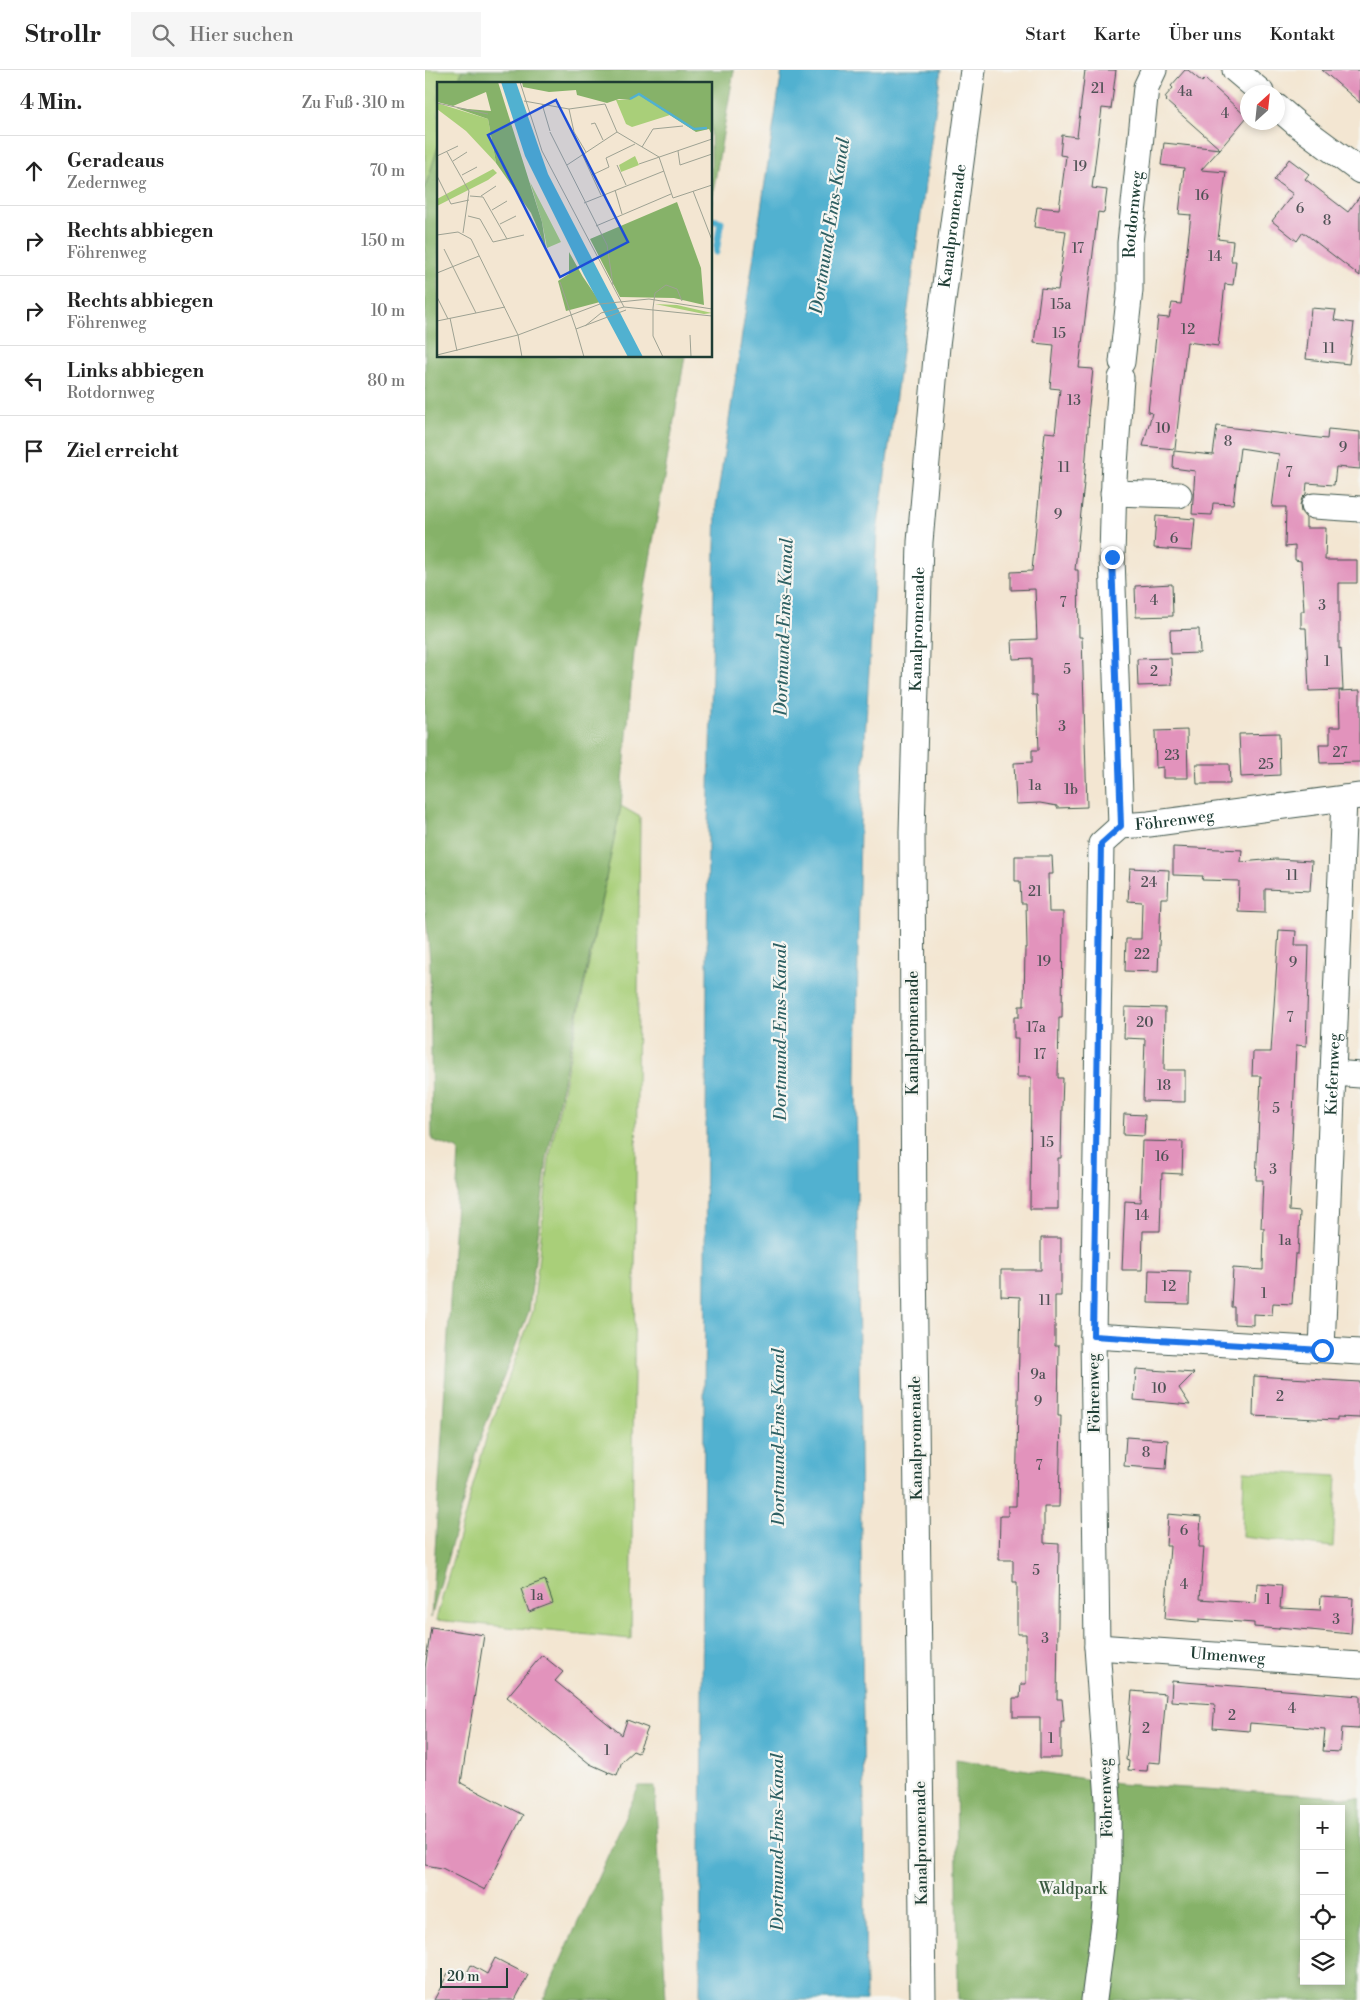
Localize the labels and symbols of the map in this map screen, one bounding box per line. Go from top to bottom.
house number: 21 [1091,80,1105,98]
inset map [437,82,713,358]
house number: 4a [1177,83,1194,101]
north arrow [1240,85,1285,130]
house number: 4 [1221,105,1229,123]
water label: Dortmund-Ems-Kanal [805,136,855,317]
house number: 19 [1073,158,1087,176]
street label: Kanalpromenade [935,163,971,289]
street label: Rotdornweg [1120,169,1147,258]
house number: 16 [1195,187,1210,205]
house number: 6 [1296,200,1305,218]
house number: 8 [1323,212,1331,230]
house number: 17 [1072,240,1084,258]
house number: 14 [1208,248,1222,266]
house number: 15a [1051,296,1072,314]
house number: 12 [1181,321,1195,339]
house number: 15 [1052,325,1066,343]
house number: 11 [1323,340,1335,358]
house number: 13 [1067,392,1081,410]
house number: 10 [1156,420,1170,438]
house number: 8 [1224,433,1232,451]
house number: 9 [1339,439,1347,457]
house number: 11 [1058,459,1070,477]
house number: 7 [1285,464,1293,482]
house number: 9 [1054,506,1062,524]
house number: 6 [1170,530,1179,548]
water label: Dortmund-Ems-Kanal [769,537,799,717]
route end [1101,546,1124,569]
street label: Kanalpromenade [906,566,929,692]
house number: 4 [1150,592,1158,610]
house number: 7 [1059,594,1067,612]
house number: 3 [1318,597,1326,615]
house number: 1 [1324,653,1330,671]
house number: 5 [1063,661,1071,679]
house number: 2 [1150,663,1158,681]
house number: 3 [1058,718,1066,736]
house number: 27 [1333,744,1347,762]
house number: 23 [1164,747,1180,765]
house number: 25 [1258,756,1274,774]
house number: 1a [1028,777,1042,795]
house number: 1b [1064,781,1078,799]
street label: Föhrenweg [1134,805,1216,835]
house number: 11 [1286,867,1298,885]
house number: 24 [1141,874,1157,892]
house number: 21 [1028,883,1042,901]
water label: Dortmund-Ems-Kanal [769,943,792,1122]
house number: 22 [1134,946,1150,964]
house number: 19 [1037,953,1051,971]
house number: 9 [1289,954,1297,972]
street label: Kanalpromenade [903,971,923,1095]
house number: 7 [1286,1009,1294,1027]
house number: 20 [1136,1014,1154,1032]
house number: 17a [1026,1019,1047,1037]
street label: Kiefernweg [1321,1032,1345,1116]
house number: 17 [1034,1046,1046,1064]
house number: 18 [1157,1077,1171,1095]
house number: 5 [1272,1100,1280,1118]
house number: 15 [1040,1134,1054,1152]
house number: 16 [1155,1148,1170,1166]
house number: 3 [1269,1161,1277,1179]
house number: 14 [1135,1207,1149,1225]
house number: 1a [1278,1232,1292,1250]
house number: 12 [1162,1278,1176,1296]
house number: 1 [1261,1285,1267,1303]
house number: 11 [1039,1292,1051,1310]
route start [1311,1339,1334,1362]
water label: Dortmund-Ems-Kanal [767,1348,790,1527]
street label: Föhrenweg [1083,1352,1105,1433]
house number: 9a [1030,1366,1047,1384]
street label: Kanalpromenade [905,1376,927,1500]
house number: 10 [1152,1380,1166,1398]
house number: 2 [1276,1388,1284,1406]
house number: 9 [1034,1393,1042,1411]
house number: 8 [1142,1444,1150,1462]
house number: 7 [1035,1457,1043,1475]
house number: 6 [1180,1522,1189,1540]
house number: 5 [1032,1562,1040,1580]
house number: 4 [1180,1576,1188,1594]
house number: 1a [530,1587,544,1605]
house number: 1 [1265,1591,1271,1609]
house number: 3 [1332,1611,1340,1629]
house number: 3 [1041,1630,1049,1648]
street label: Ulmenweg [1189,1643,1267,1669]
house number: 4 [1288,1700,1296,1718]
house number: 2 [1228,1707,1236,1725]
house number: 2 [1142,1720,1150,1738]
house number: 1 [1048,1730,1054,1748]
house number: 1 [604,1742,610,1760]
water label: Dortmund-Ems-Kanal [766,1753,789,1932]
street label: Föhrenweg [1095,1757,1117,1838]
street label: Kanalpromenade [910,1781,932,1905]
park label: Waldpark [1038,1879,1109,1899]
scale bar [440,1965,507,1988]

